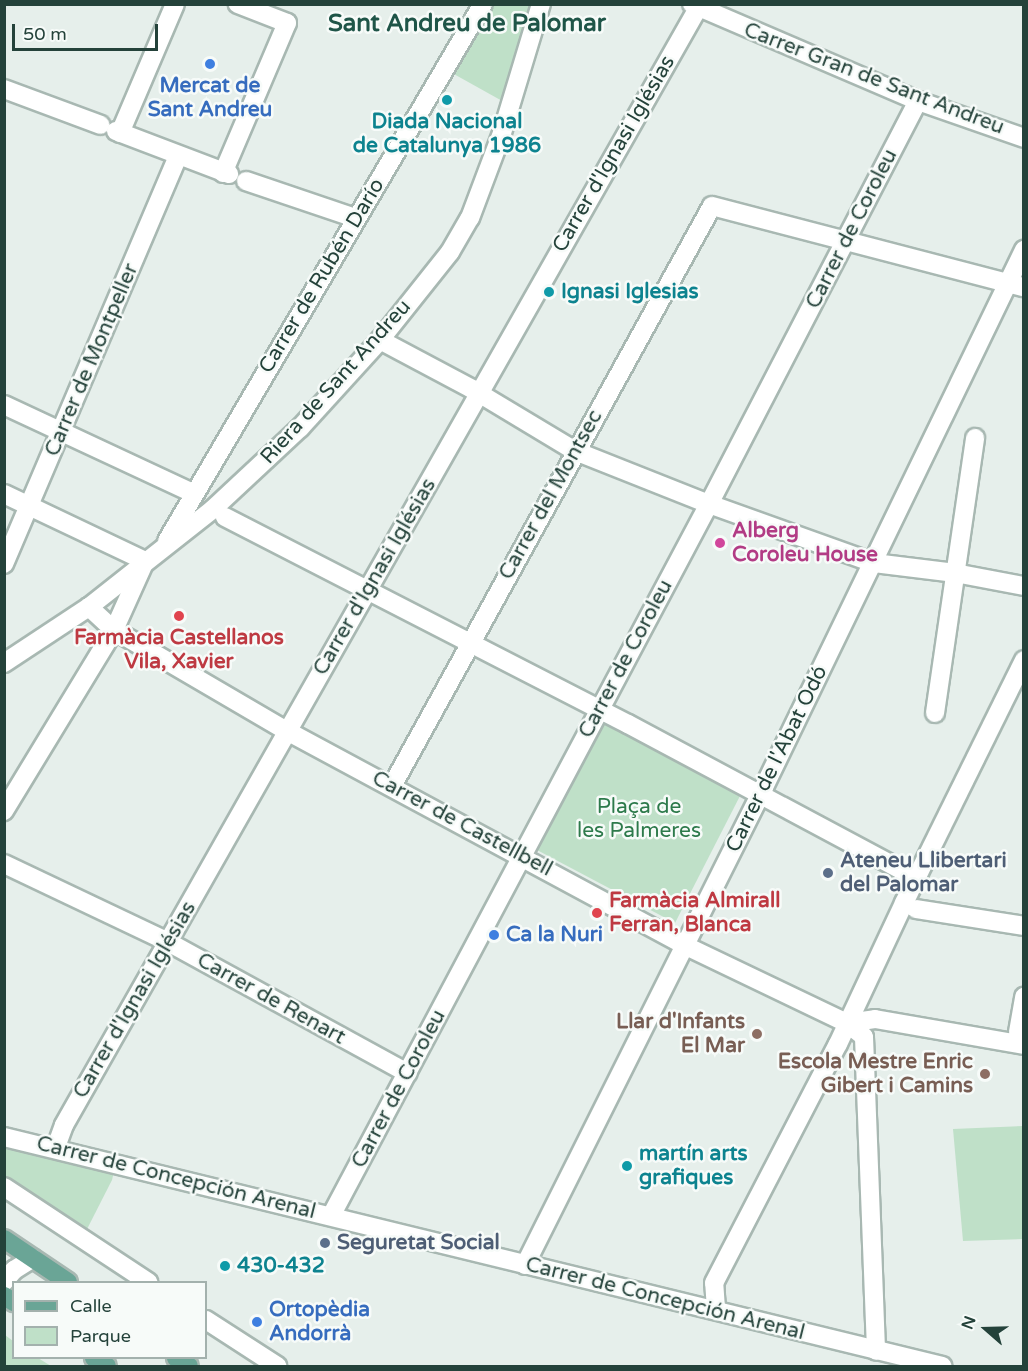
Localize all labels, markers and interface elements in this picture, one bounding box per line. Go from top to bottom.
district label: Sant Andreu de Palomar [328,10,606,38]
scale bar [15,12,160,50]
street label: Carrer Gran de Sant Andreu [740,18,1008,140]
text: 50 m [23,23,67,45]
street label: Carrer d'Ignasi Iglésias [547,51,681,257]
marker: Mercat de Sant Andreu [203,57,217,71]
place label: Mercat de Sant Andreu [148,73,272,123]
marker: Diada Nacional de Catalunya 1986 [440,93,454,107]
place label: Diada Nacional de Catalunya 1986 [353,109,541,159]
street label: Carrer de Coroleu [801,145,903,313]
street label: Carrer de Rubén Darío [254,174,390,378]
street label: Carrer de Montpeller [40,260,144,460]
place label: Ignasi Iglesias [561,279,699,305]
marker: Ignasi Iglesias [542,285,556,299]
street label: Riera de Sant Andreu [255,295,417,469]
street label: Carrer del Montsec [494,406,608,584]
street label: Carrer d'Ignasi Iglésias [308,474,442,680]
place label: Alberg Coroleu House [732,518,878,568]
marker: Alberg Coroleu House [713,536,727,550]
street label: Carrer de Coroleu [574,576,678,742]
marker: Farmàcia Castellanos Vila, Xavier [172,609,186,623]
place label: Farmàcia Castellanos Vila, Xavier [74,625,284,675]
street label: Carrer de l'Abat Odó [721,662,833,856]
street label: Carrer de Castellbell [368,766,556,882]
park label: Plaça de les Palmeres [577,794,701,844]
place label: Ateneu Llibertari del Palomar [840,848,1007,898]
marker: Ateneu Llibertari del Palomar [821,866,835,880]
place label: Farmàcia Almirall Ferran, Blanca [609,888,780,938]
street label: Carrer d'Ignasi Iglésias [68,897,202,1103]
marker: Farmàcia Almirall Ferran, Blanca [590,906,604,920]
place label: Ca la Nuri [506,922,603,948]
marker: Ca la Nuri [487,928,501,942]
street label: Carrer de Renart [192,948,350,1050]
street label: Carrer de Coroleu [347,1006,451,1172]
place label: Llar d'Infants El Mar [616,1009,745,1059]
marker: Llar d'Infants El Mar [750,1027,764,1041]
place label: Escola Mestre Enric Gibert i Camins [778,1049,973,1099]
marker: Escola Mestre Enric Gibert i Camins [978,1067,992,1081]
street label: Carrer de Concepción Arenal [34,1131,318,1225]
place label: martín arts grafiques [639,1141,748,1191]
marker: martín arts grafiques [620,1159,634,1173]
place label: Seguretat Social [337,1230,500,1256]
marker: Seguretat Social [318,1236,332,1250]
street label: Carrer de Concepción Arenal [523,1252,807,1346]
place label: 430-432 [237,1253,325,1279]
marker: 430-432 [218,1259,232,1273]
legend [12,1281,207,1359]
text: Calle [70,1295,112,1317]
place label: Ortopèdia Andorrà [269,1297,370,1347]
north arrow [956,1299,1016,1359]
text: N [957,1313,981,1332]
marker: Ortopèdia Andorrà [250,1315,264,1329]
text: Parque [70,1325,131,1347]

